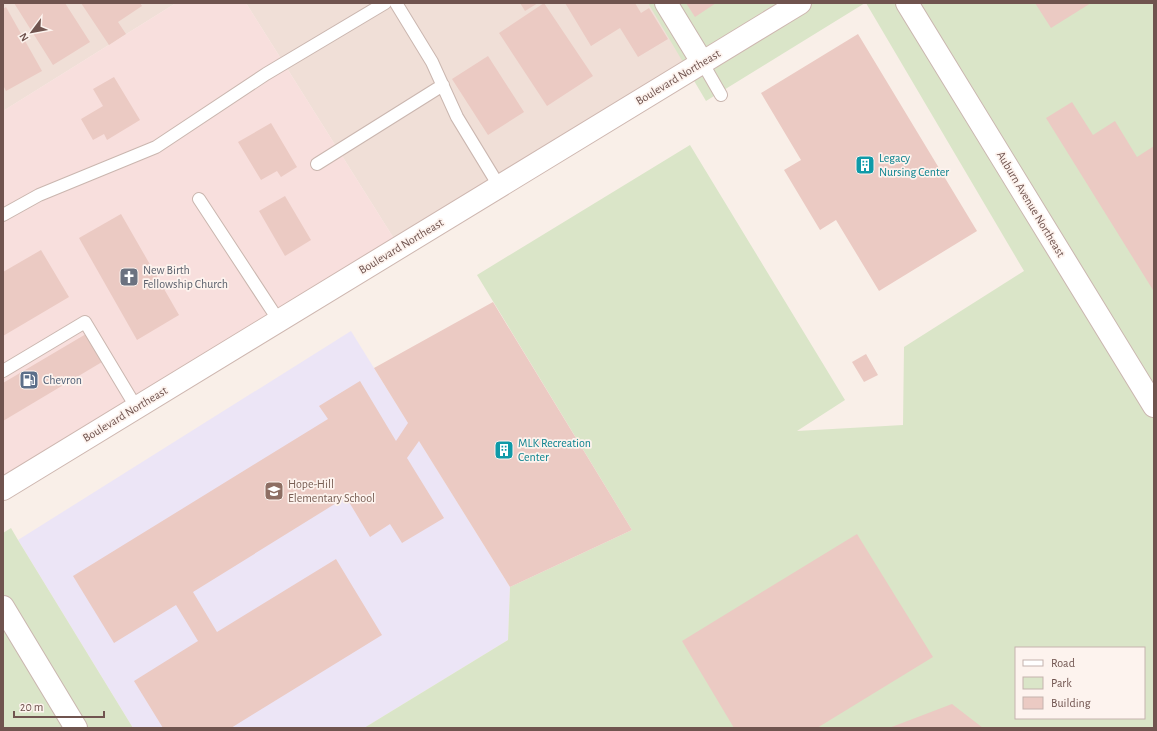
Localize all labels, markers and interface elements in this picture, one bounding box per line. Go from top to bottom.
north arrow [12,12,52,52]
text: N [17,31,31,43]
street label: Boulevard Northeast [634,47,722,107]
street label: Auburn Avenue Northeast [995,149,1067,259]
place label: Legacy Nursing Center [879,152,949,178]
building icon: Legacy Nursing Center [854,154,876,176]
street label: Boulevard Northeast [357,216,445,276]
place label: New Birth Fellowship Church [143,264,228,290]
church icon: New Birth Fellowship Church [118,266,140,288]
fuel station icon: Chevron [18,369,40,391]
place label: Chevron [43,374,82,386]
street label: Boulevard Northeast [81,384,169,444]
place label: MLK Recreation Center [518,437,591,463]
building icon: MLK Recreation Center [493,439,515,461]
place label: Hope-Hill Elementary School [288,478,375,505]
school or university icon: Hope-Hill Elementary School [263,480,285,502]
legend [1015,647,1145,719]
text: Road [1051,657,1075,669]
text: Park [1051,677,1072,689]
scale bar [14,693,104,719]
text: Building [1051,697,1091,709]
text: 20 m [20,701,43,713]

